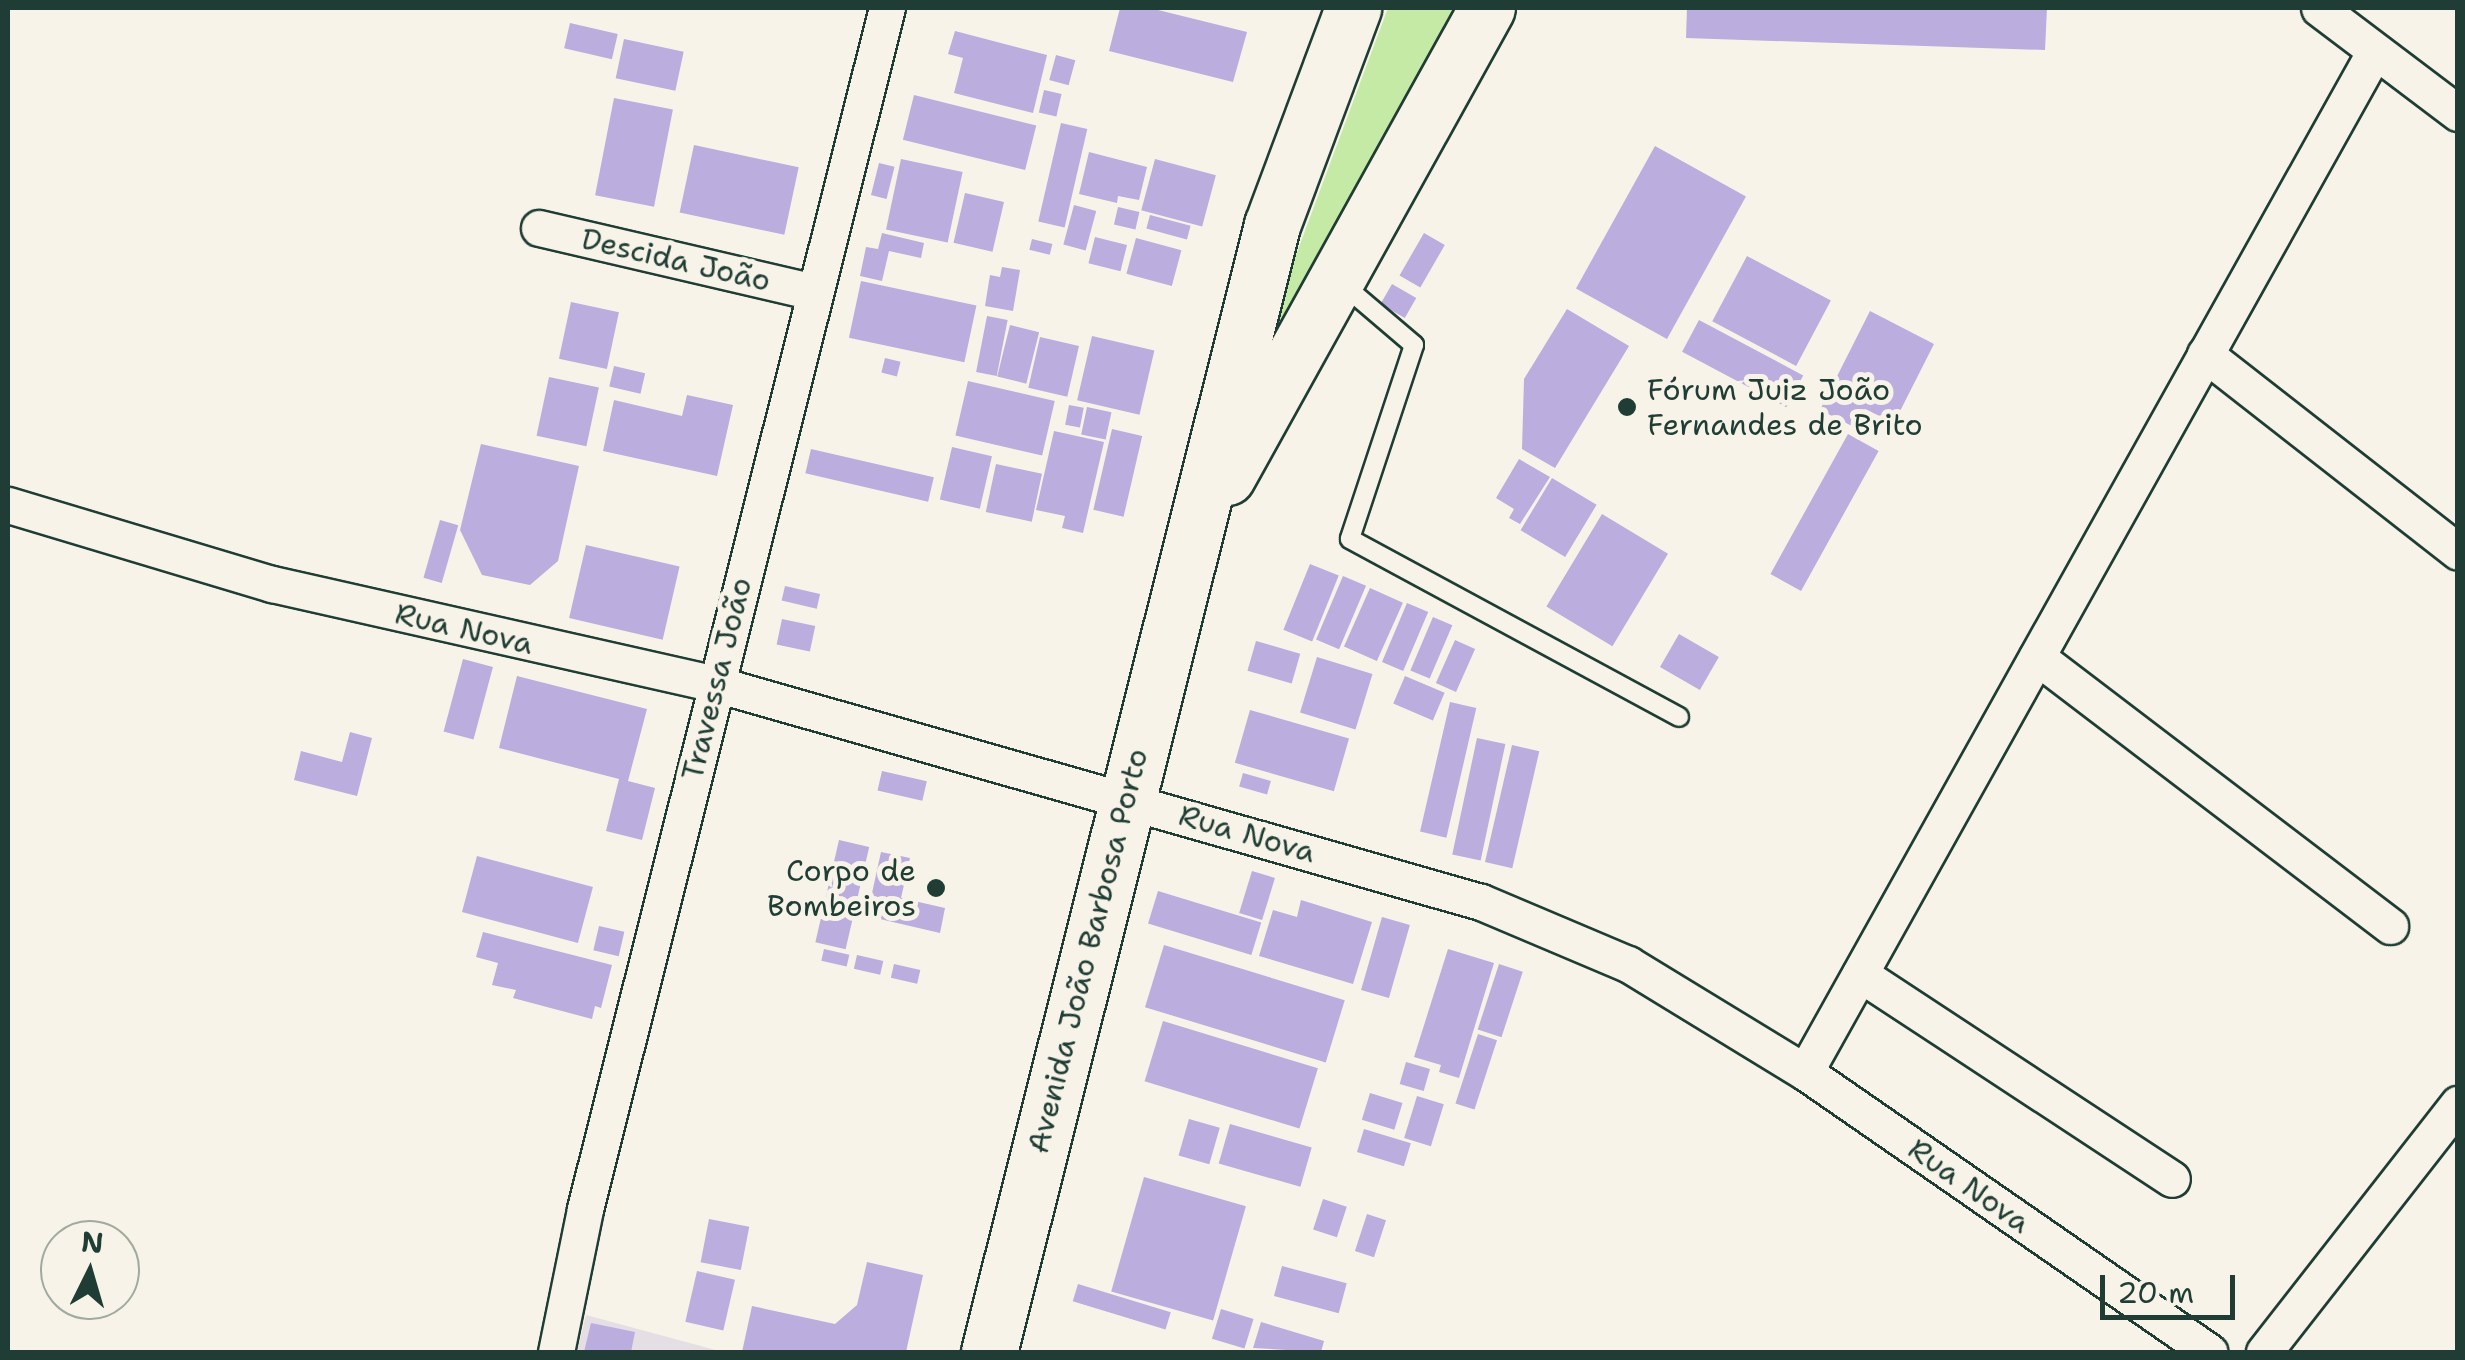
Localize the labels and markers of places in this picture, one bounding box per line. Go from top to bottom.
place label: Fórum Juiz João Fernandes de Brito [1647,372,1923,442]
marker: Fórum Juiz João Fernandes de Brito [1616,396,1638,418]
place label: Corpo de Bombeiros [767,853,916,924]
marker: Corpo de Bombeiros [925,877,947,899]

